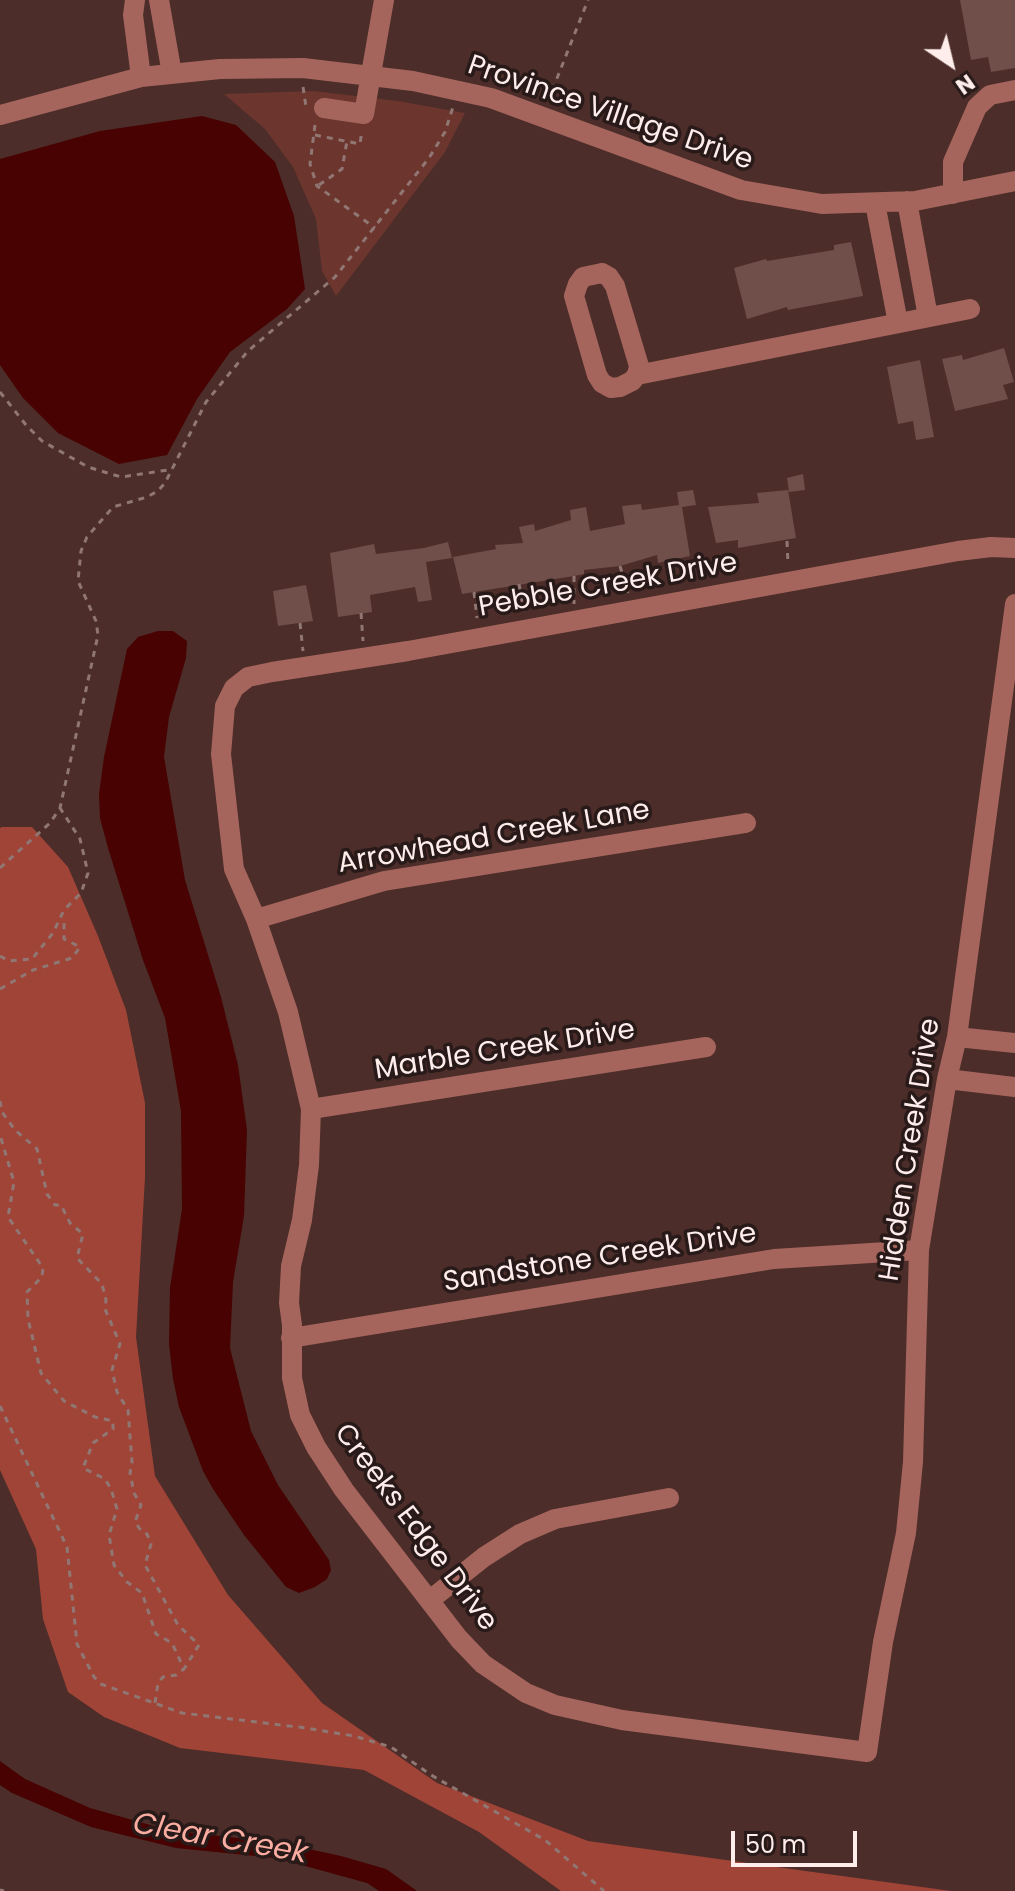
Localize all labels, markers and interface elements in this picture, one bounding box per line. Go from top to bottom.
north arrow [911,24,991,104]
street label: Province Village Drive [463,49,757,179]
text: N [949,67,981,102]
street label: Pebble Creek Drive [476,547,740,625]
street label: Arrowhead Creek Lane [335,794,653,882]
street label: Marble Creek Drive [372,1014,638,1088]
street label: Hidden Creek Drive [874,1016,948,1284]
street label: Sandstone Creek Drive [441,1218,759,1300]
street label: Creeks Edge Drive [326,1418,504,1638]
water label: Clear Creek [130,1807,310,1873]
scale bar [735,1815,861,1865]
text: 50 m [745,1828,806,1861]

